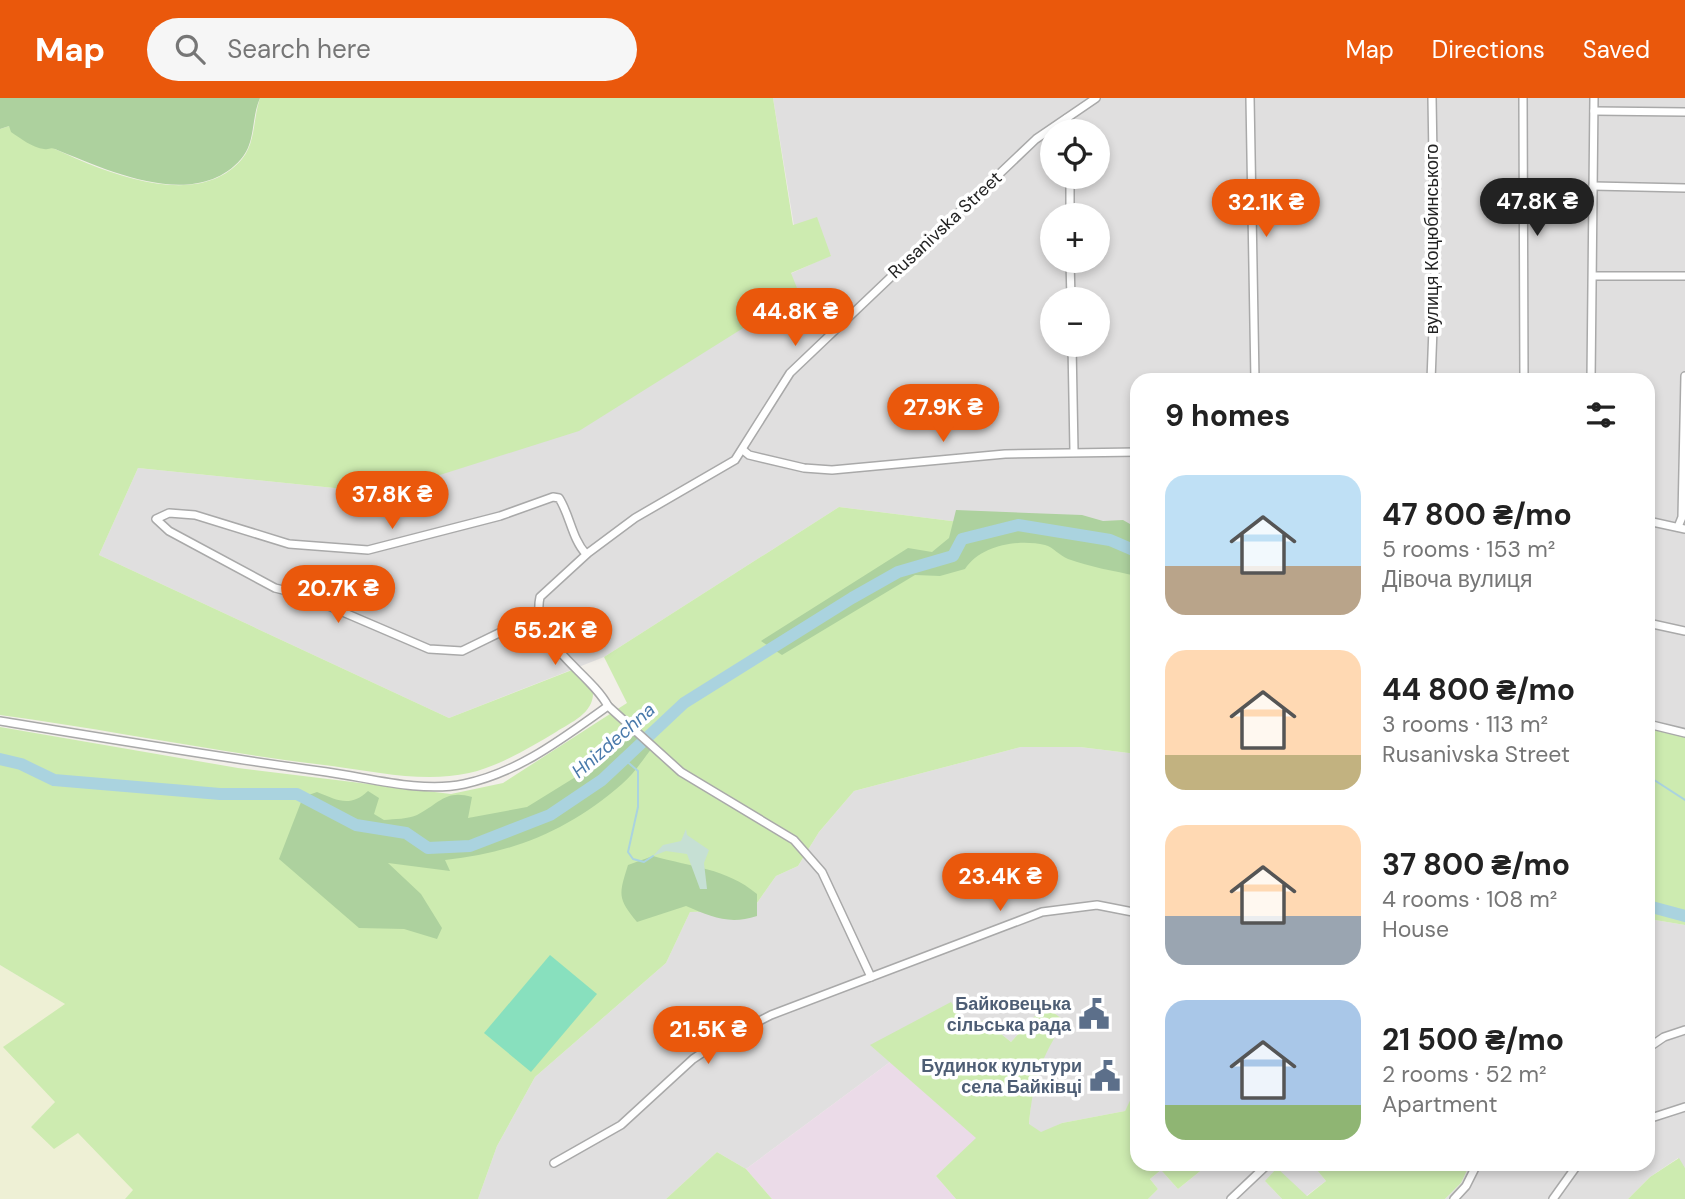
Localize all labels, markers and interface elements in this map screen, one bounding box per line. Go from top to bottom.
search box [147,18,637,81]
text: Map [35,28,105,71]
icon: search [171,30,209,68]
text: Search here [227,32,371,66]
text: Map [1346,34,1394,65]
text: Directions [1432,34,1545,65]
text: Saved [1583,34,1650,65]
map controls [1040,119,1110,357]
button: locate [1040,119,1110,189]
street label: вулиця Коцюбинського [1420,144,1444,334]
street label: Rusanivska Street [883,166,1007,284]
pin: 47.8K ₴ [1472,178,1602,238]
pin: 32.1K ₴ [1201,180,1331,239]
text: 47.8K ₴ [1496,186,1578,216]
text: 32.1K ₴ [1228,187,1304,217]
button: + [1040,203,1110,273]
button: − [1040,287,1110,357]
pin: 44.8K ₴ [730,288,860,348]
text: 44.8K ₴ [752,296,838,326]
pin: 27.9K ₴ [878,384,1008,444]
text: 27.9K ₴ [903,392,983,422]
text: 9 homes [1165,396,1290,435]
icon: filters [1582,396,1620,434]
pin: 37.8K ₴ [327,472,457,531]
text: 37.8K ₴ [352,479,432,509]
text: 47 800 ₴/mo [1382,495,1572,534]
icon: home [1221,503,1305,587]
text: 5 rooms · 153 m² [1382,534,1555,564]
text: Дівоча вулиця [1382,564,1532,594]
pin: 20.7K ₴ [273,566,403,625]
text: 20.7K ₴ [297,573,379,603]
pin: 55.2K ₴ [490,608,620,667]
text: 55.2K ₴ [513,615,597,645]
text: 44 800 ₴/mo [1382,670,1575,709]
icon: home [1221,678,1305,762]
water label: Hnizdechna [566,697,660,784]
text: 3 rooms · 113 m² [1382,709,1548,739]
text: Rusanivska Street [1382,739,1570,769]
text: 37 800 ₴/mo [1382,845,1570,884]
icon: home [1221,853,1305,937]
pin: 23.4K ₴ [935,854,1065,913]
text: 23.4K ₴ [958,861,1042,891]
text: 4 rooms · 108 m² [1382,884,1557,914]
text: House [1382,914,1449,944]
place label: Байковецька сільська рада [947,992,1072,1037]
public building icon: Байковецька сільська рада [1077,997,1111,1031]
pin: 21.5K ₴ [643,1006,773,1066]
text: 21.5K ₴ [669,1014,747,1044]
text: 21 500 ₴/mo [1382,1020,1564,1059]
icon: home [1221,1028,1305,1112]
place label: Будинок культури села Байківці [921,1054,1082,1099]
public building icon: Будинок культури села Байківці [1088,1059,1122,1093]
text: 2 rooms · 52 m² [1382,1059,1547,1089]
text: Apartment [1382,1089,1497,1119]

